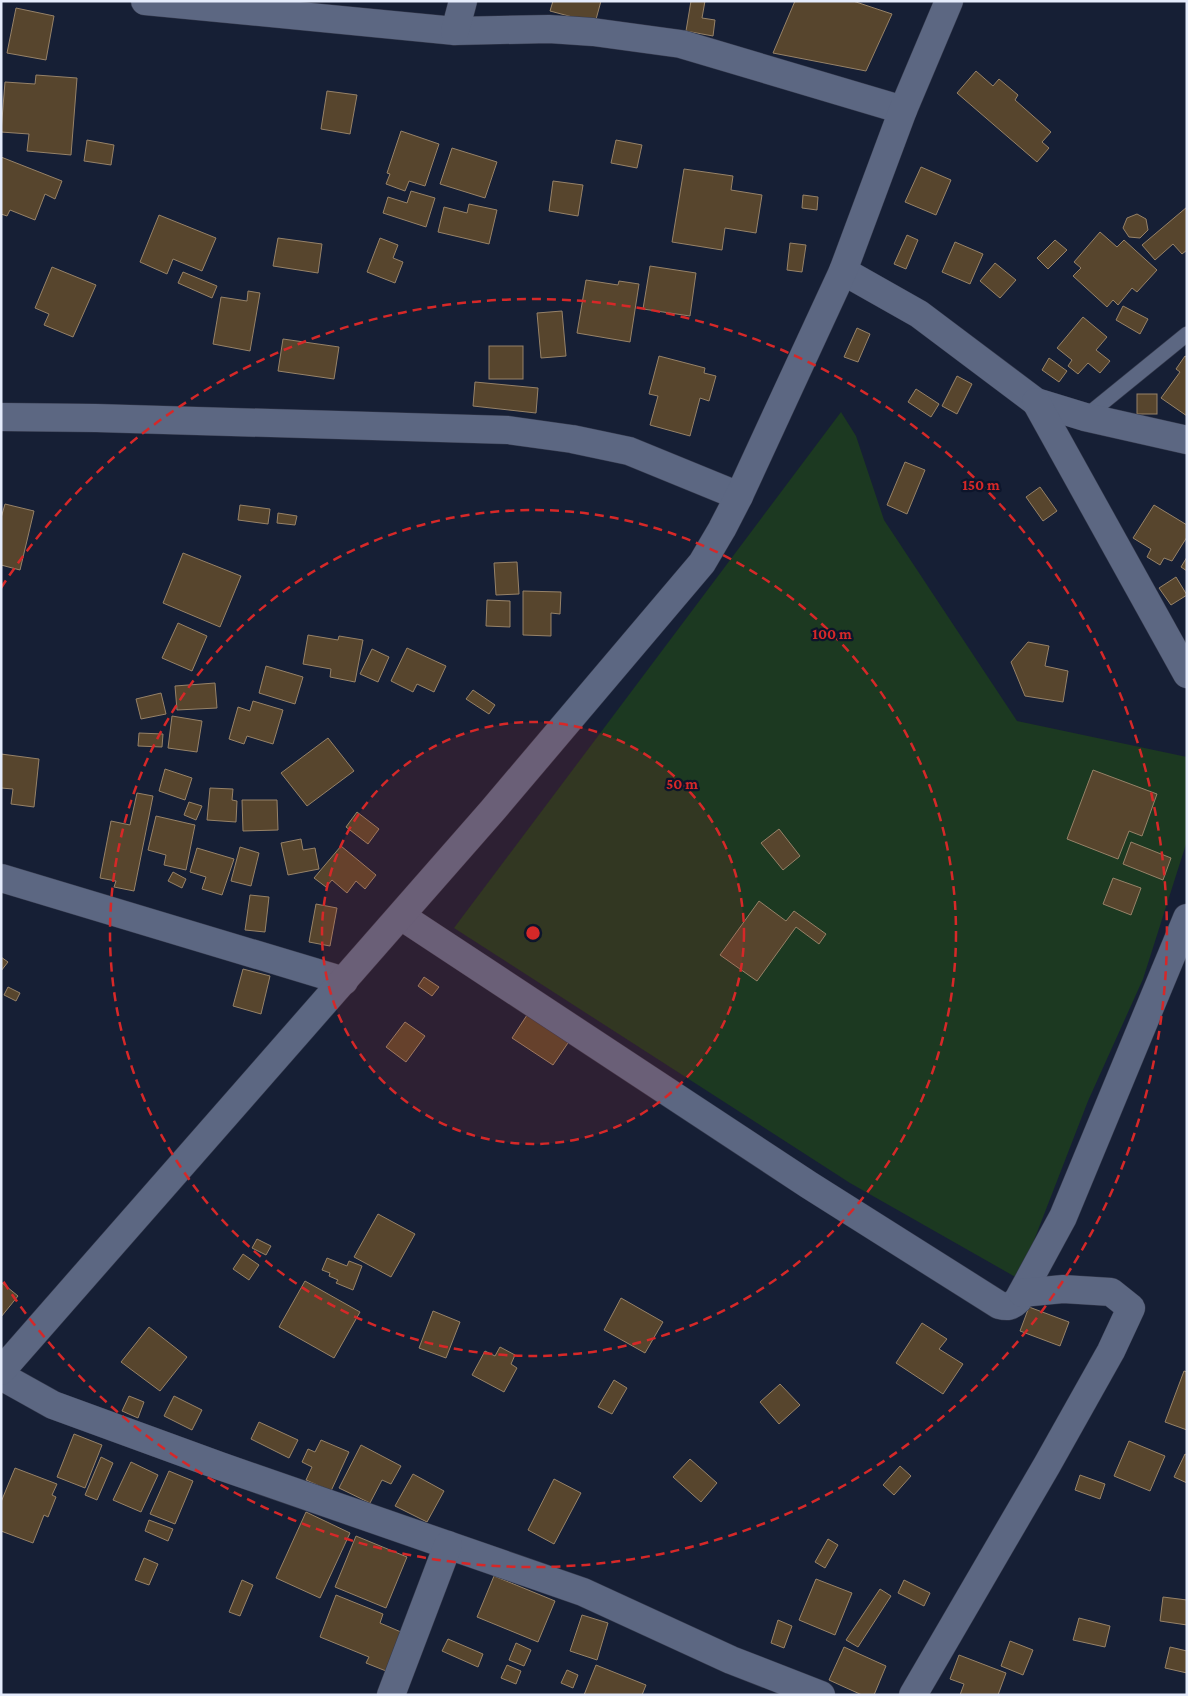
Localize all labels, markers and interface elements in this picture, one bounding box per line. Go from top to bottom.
text: 150 m [962,477,1000,493]
text: 100 m [812,626,852,642]
text: 50 m [666,776,698,792]
centre of rings [524,924,542,942]

